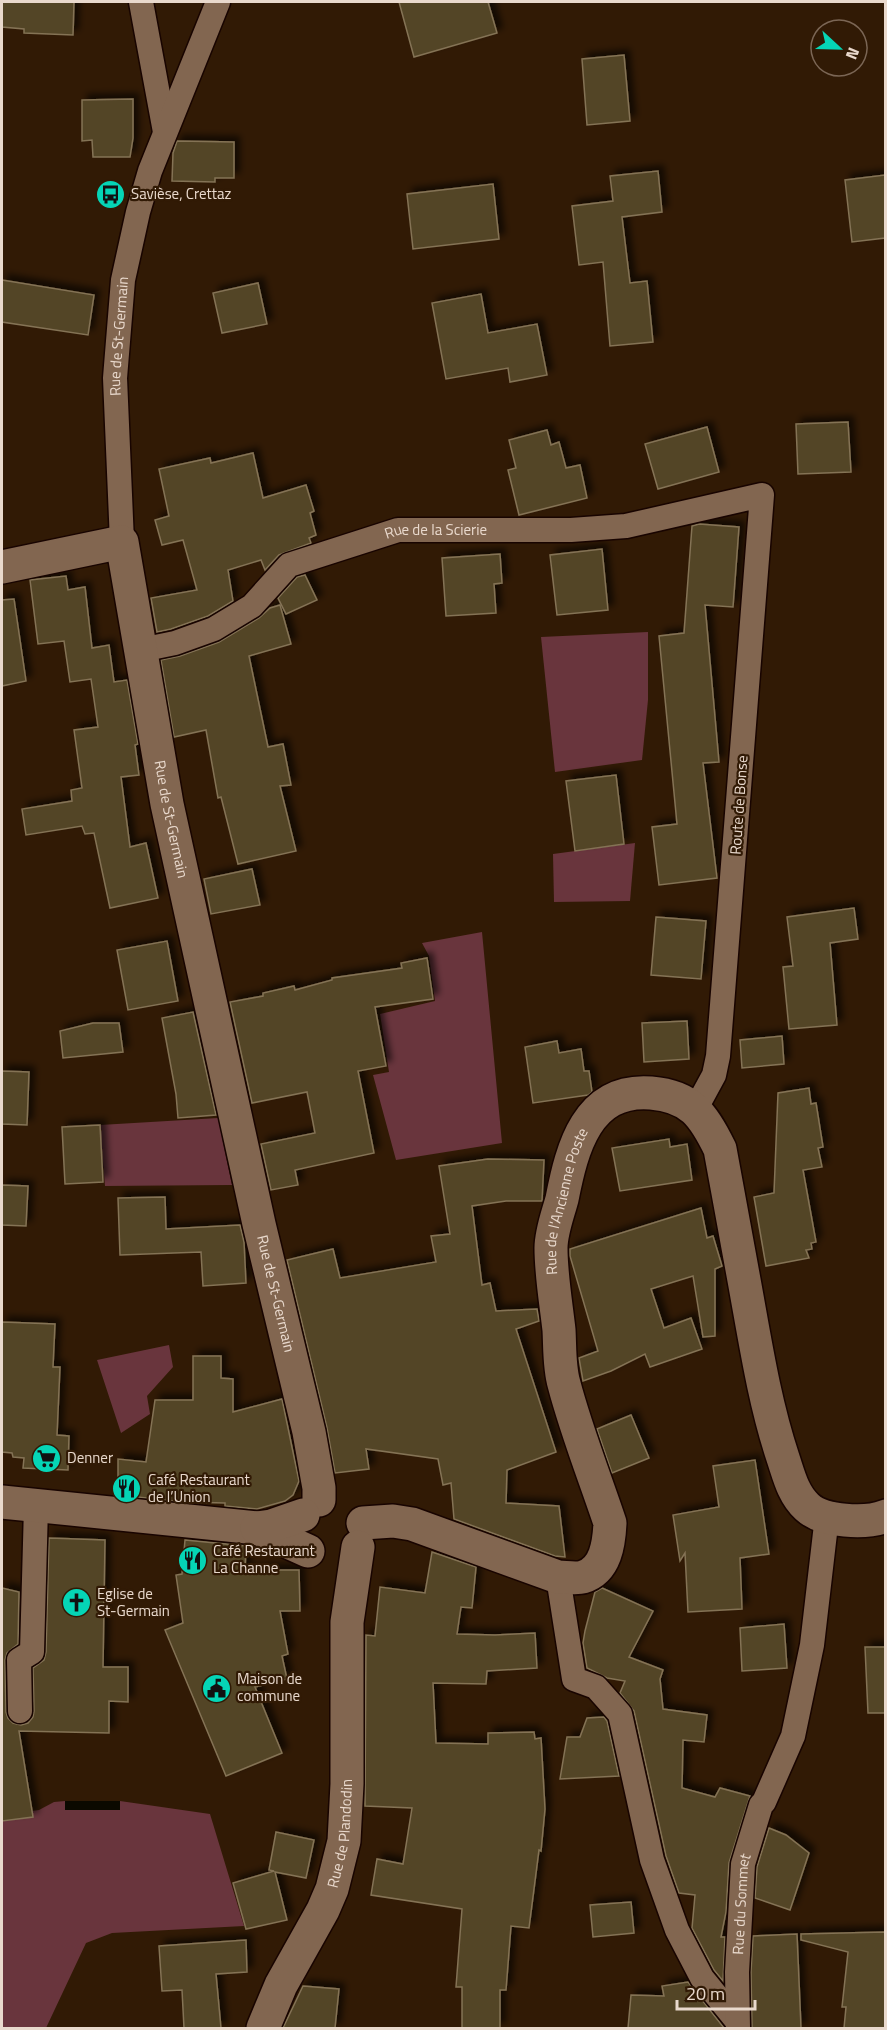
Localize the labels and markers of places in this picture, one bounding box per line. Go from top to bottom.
bus stop icon: Savièse, Crettaz [94,178,126,210]
place label: Savièse, Crettaz [131,182,232,205]
supermarket icon: Denner [30,1442,62,1474]
place label: Denner [67,1446,113,1469]
place label: Café Restaurant de l’Union [148,1468,250,1508]
restaurant icon: Café Restaurant de l’Union [111,1473,143,1505]
place label: Café Restaurant La Channe [213,1539,315,1579]
restaurant icon: Café Restaurant La Channe [176,1544,208,1576]
place label: Eglise de St-Germain [97,1582,170,1622]
church icon: Eglise de St-Germain [60,1587,92,1619]
place label: Maison de commune [237,1667,302,1707]
public building icon: Maison de commune [200,1672,232,1704]

